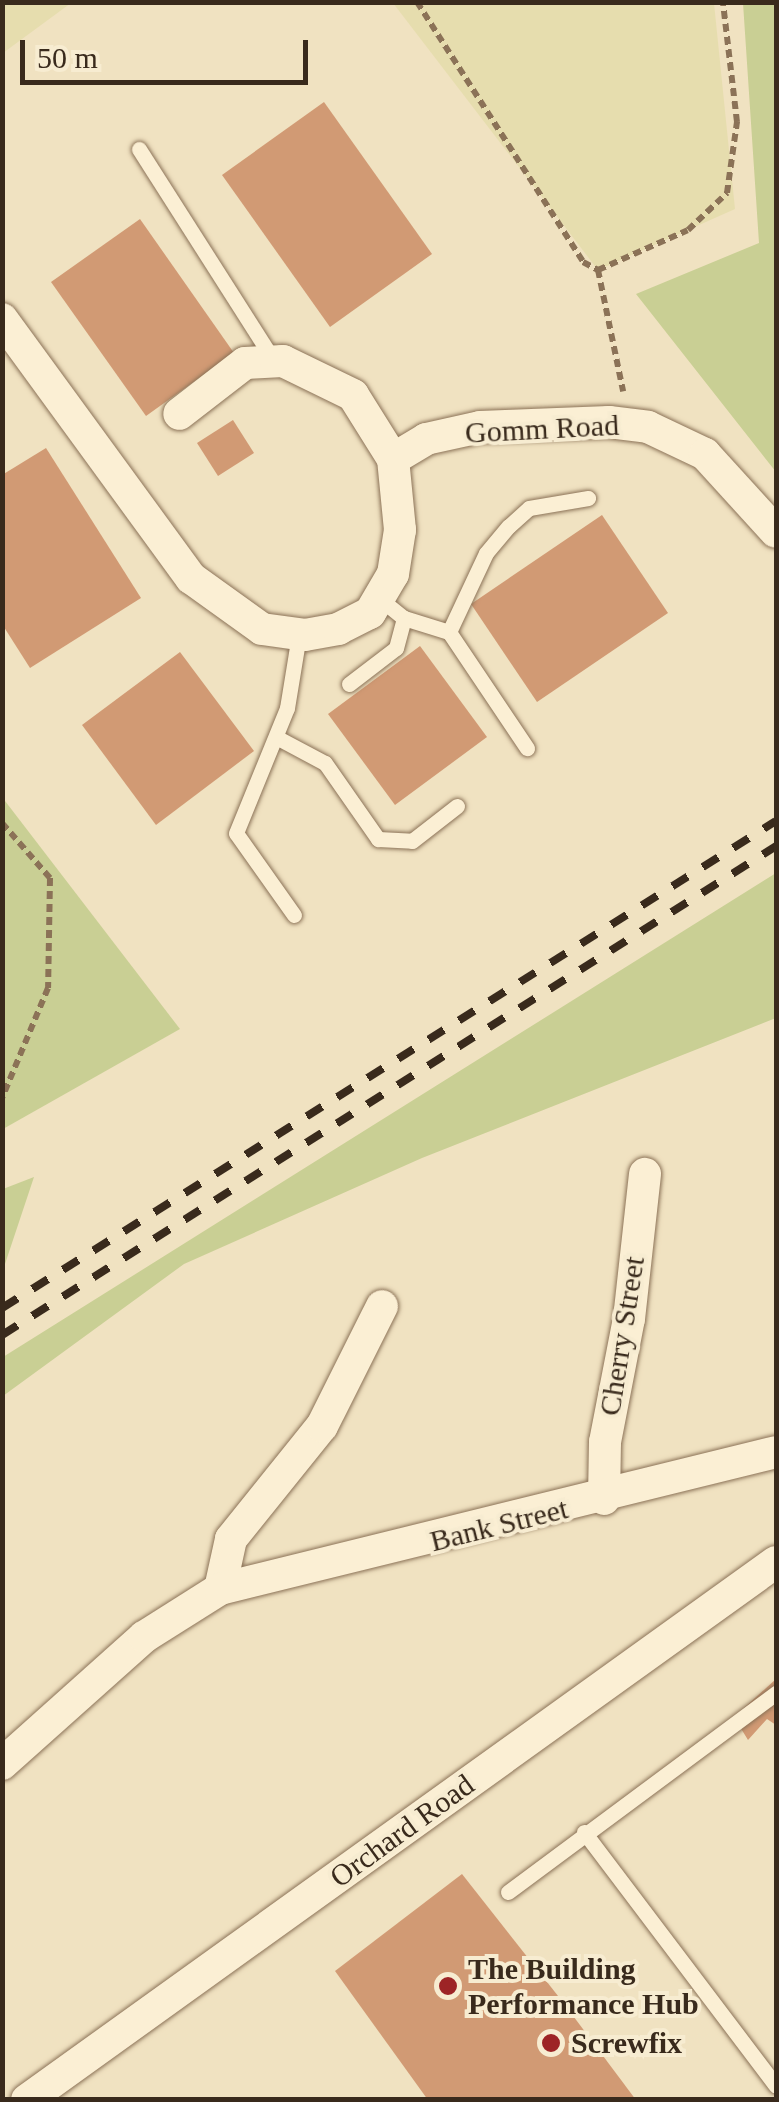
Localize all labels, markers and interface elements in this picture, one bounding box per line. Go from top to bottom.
scale bar [25,20,312,82]
text: 50 m [37,41,98,74]
street label: Gomm Road [464,407,620,451]
street label: Cherry Street [592,1254,652,1418]
street label: Bank Street [426,1491,572,1559]
street label: Orchard Road [323,1767,481,1895]
place label: The Building Performance Hub [468,1951,699,2022]
marker: The Building Performance Hub [437,1975,459,1997]
place label: Screwfix [571,2025,682,2061]
marker: Screwfix [540,2032,562,2054]

